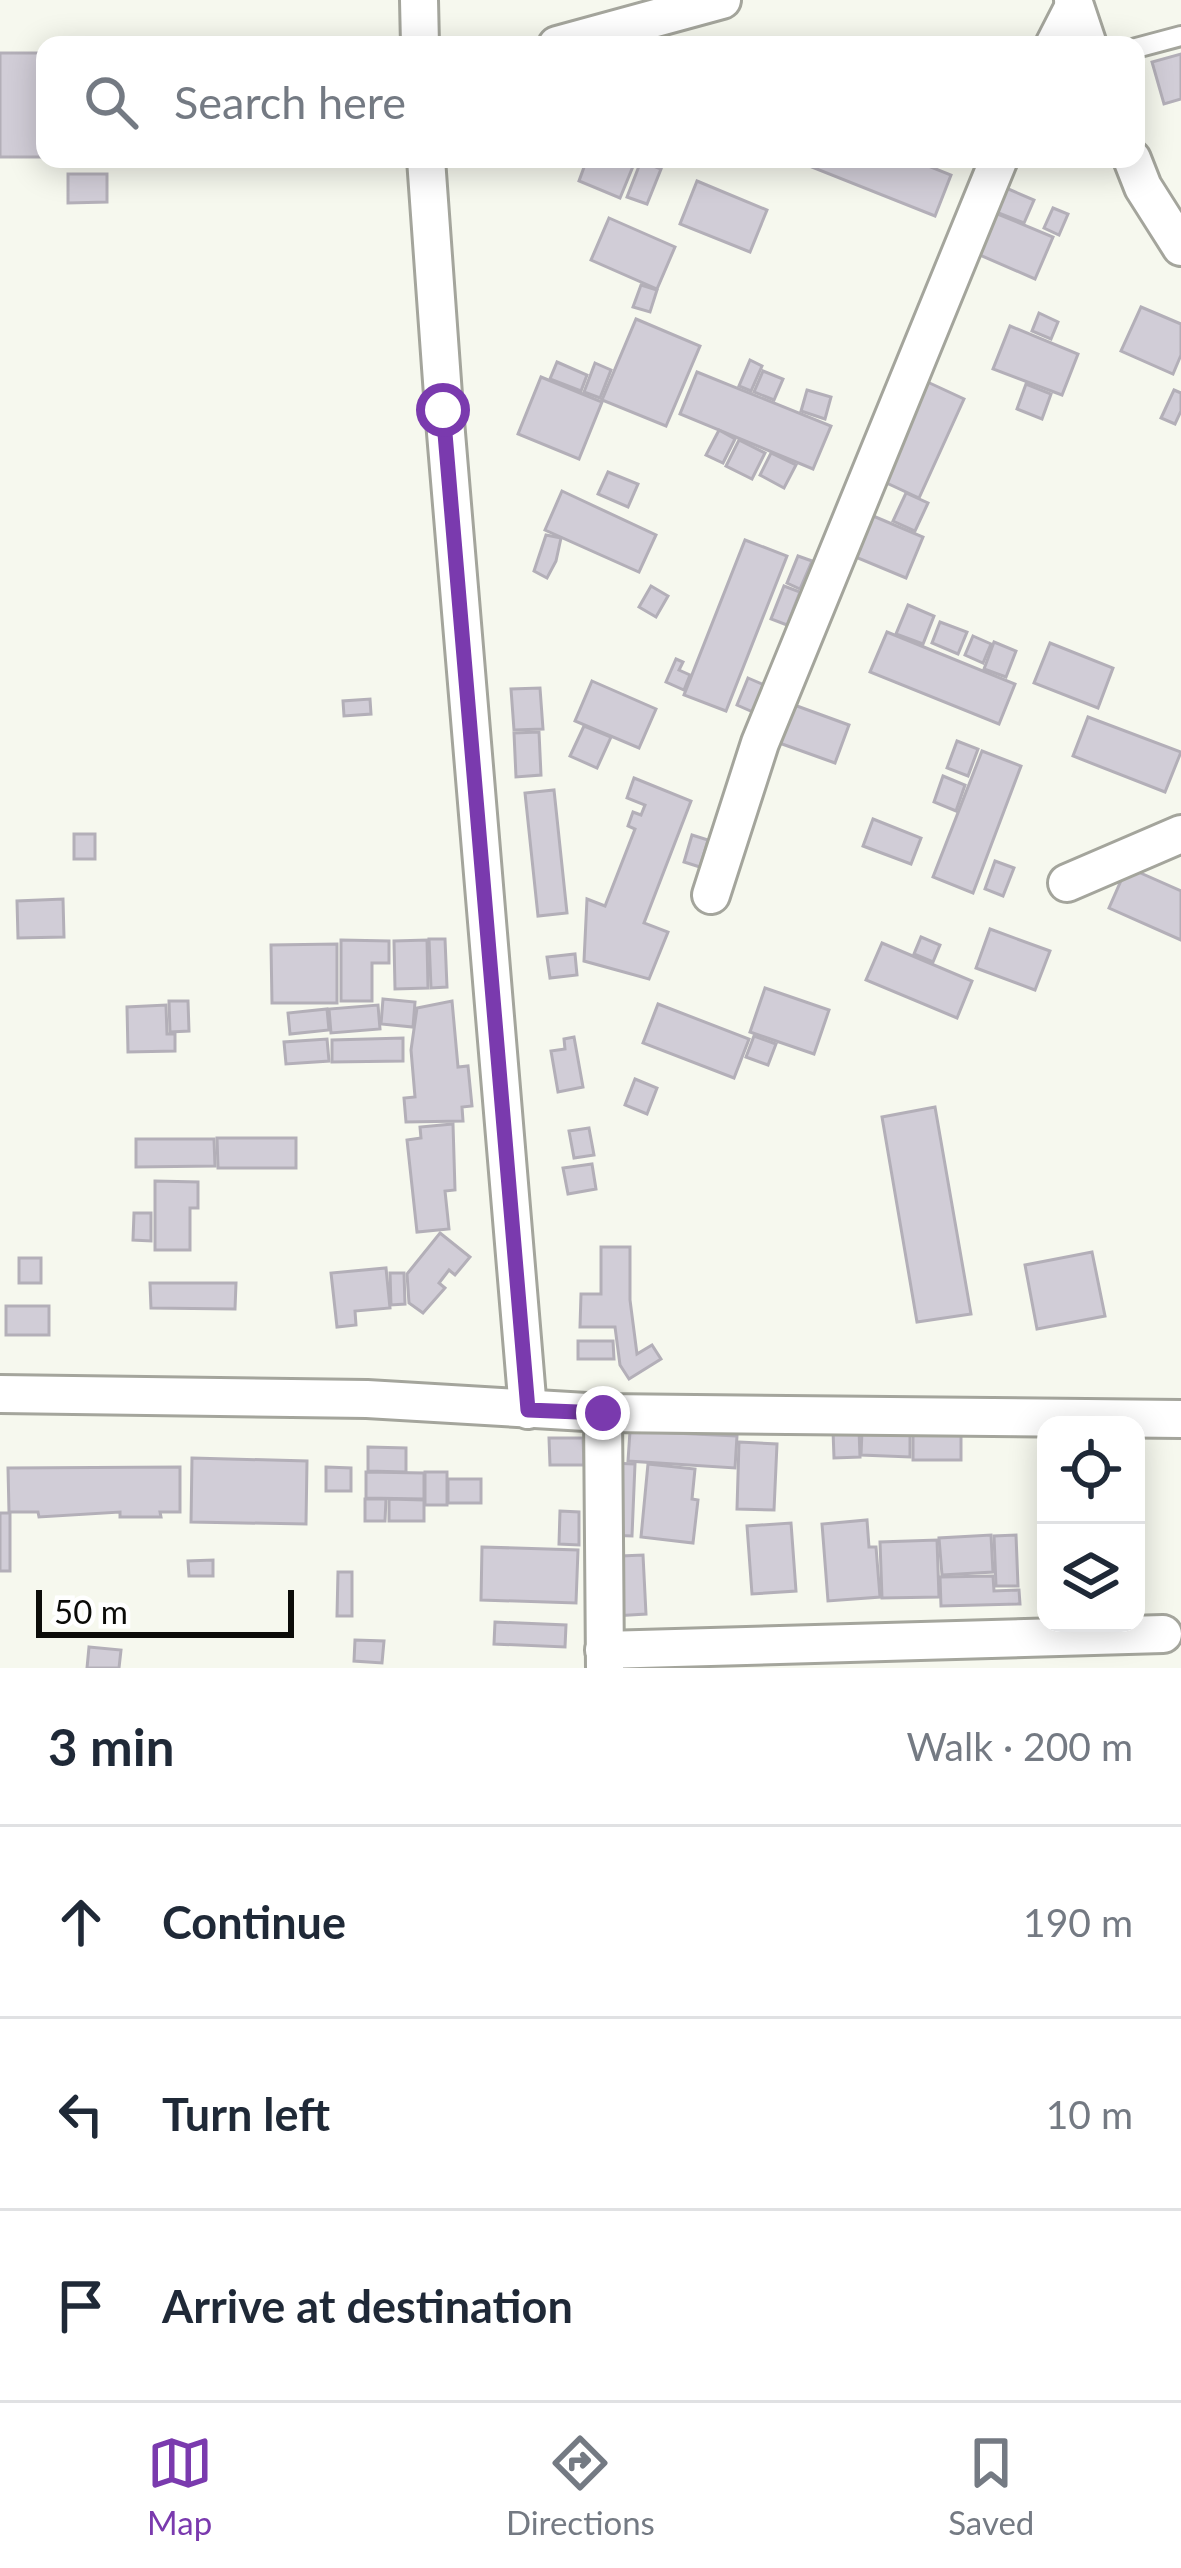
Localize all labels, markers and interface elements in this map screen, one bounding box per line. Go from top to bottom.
search box [36,36,1145,168]
icon: search [78,69,144,135]
text: Search here [174,75,406,129]
route start [416,383,470,437]
route end [576,1386,630,1440]
map controls [1037,1416,1145,1632]
button: locate [1037,1416,1145,1524]
button: layers [1037,1524,1145,1632]
scale bar [36,1584,294,1637]
text: 50 m [54,1591,128,1631]
text: 3 min [48,1716,174,1777]
text: Walk · 200 m [906,1723,1133,1769]
icon: ahead [48,1889,114,1955]
text: Continue [162,1895,346,1949]
text: 190 m [1023,1899,1133,1945]
icon: left [48,2081,114,2147]
text: Turn left [162,2087,330,2141]
text: 10 m [1046,2091,1133,2137]
icon: arrive [48,2273,114,2339]
text: Arrive at destination [162,2279,573,2333]
tab: Map [147,2430,213,2542]
tab: Directions [506,2430,655,2542]
tab: Saved [948,2430,1034,2542]

